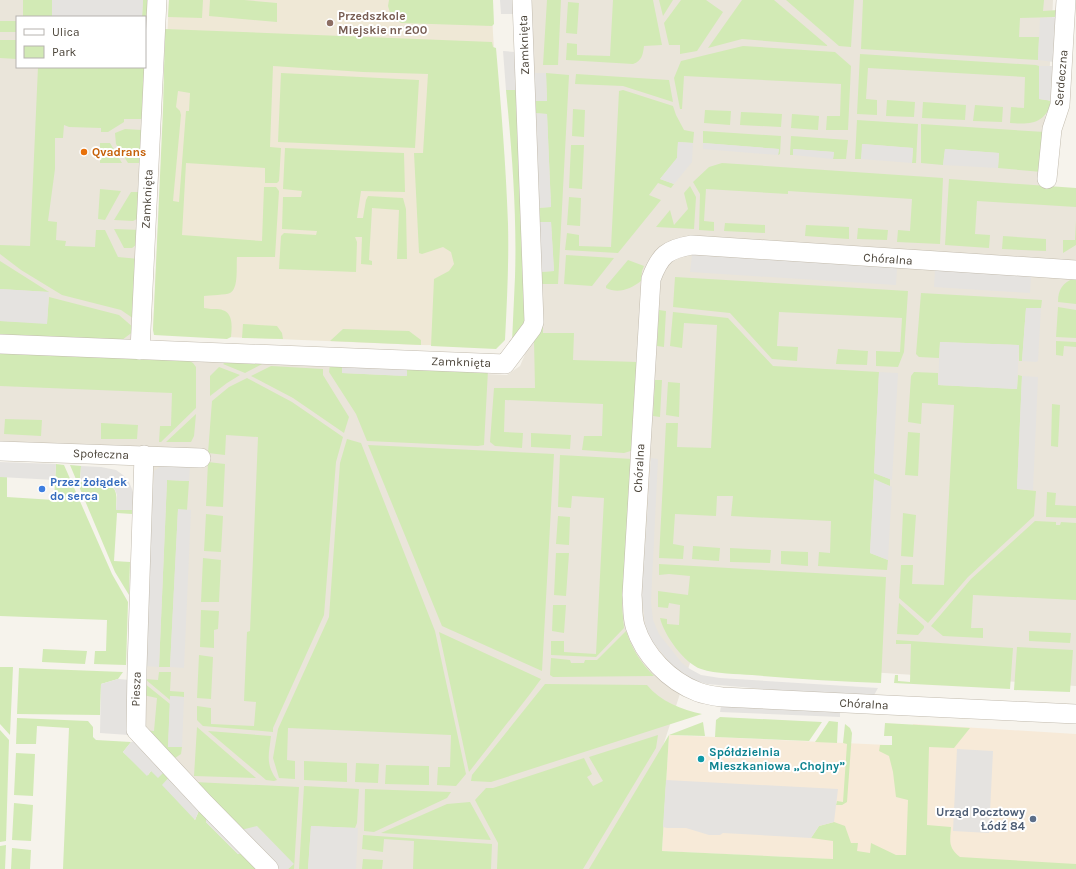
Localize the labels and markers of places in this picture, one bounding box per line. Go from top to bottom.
place label: Przedszkole Miejskie nr 200 [338,9,428,37]
marker: Przedszkole Miejskie nr 200 [325,18,335,28]
place label: Qvadrans [92,145,146,159]
marker: Qvadrans [79,147,89,157]
place label: Przez żołądek do serca [50,475,127,503]
marker: Przez żołądek do serca [37,484,47,494]
place label: Spółdzielnia Mieszkaniowa „Chojny” [709,745,845,773]
marker: Spółdzielnia Mieszkaniowa „Chojny” [696,754,706,764]
place label: Urząd Pocztowy Łódź 84 [936,805,1025,833]
marker: Urząd Pocztowy Łódź 84 [1028,814,1038,824]

